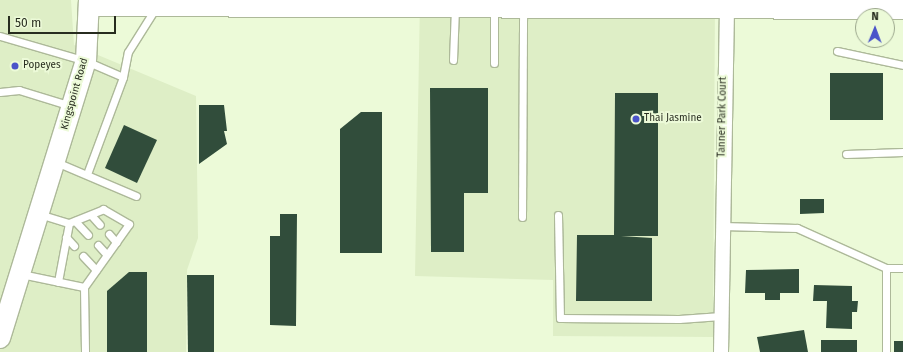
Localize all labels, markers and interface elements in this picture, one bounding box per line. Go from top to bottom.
scale bar [10,8,118,34]
north arrow [855,8,895,48]
text: N [871,10,879,23]
text: 50 m [15,16,41,30]
street label: Kingspoint Road [59,57,91,131]
place label: Popeyes [23,60,61,72]
marker: Popeyes [10,61,20,71]
street label: Tanner Park Court [716,77,730,157]
place label: Thai Jasmine [644,113,702,125]
marker: Thai Jasmine [631,114,641,124]

